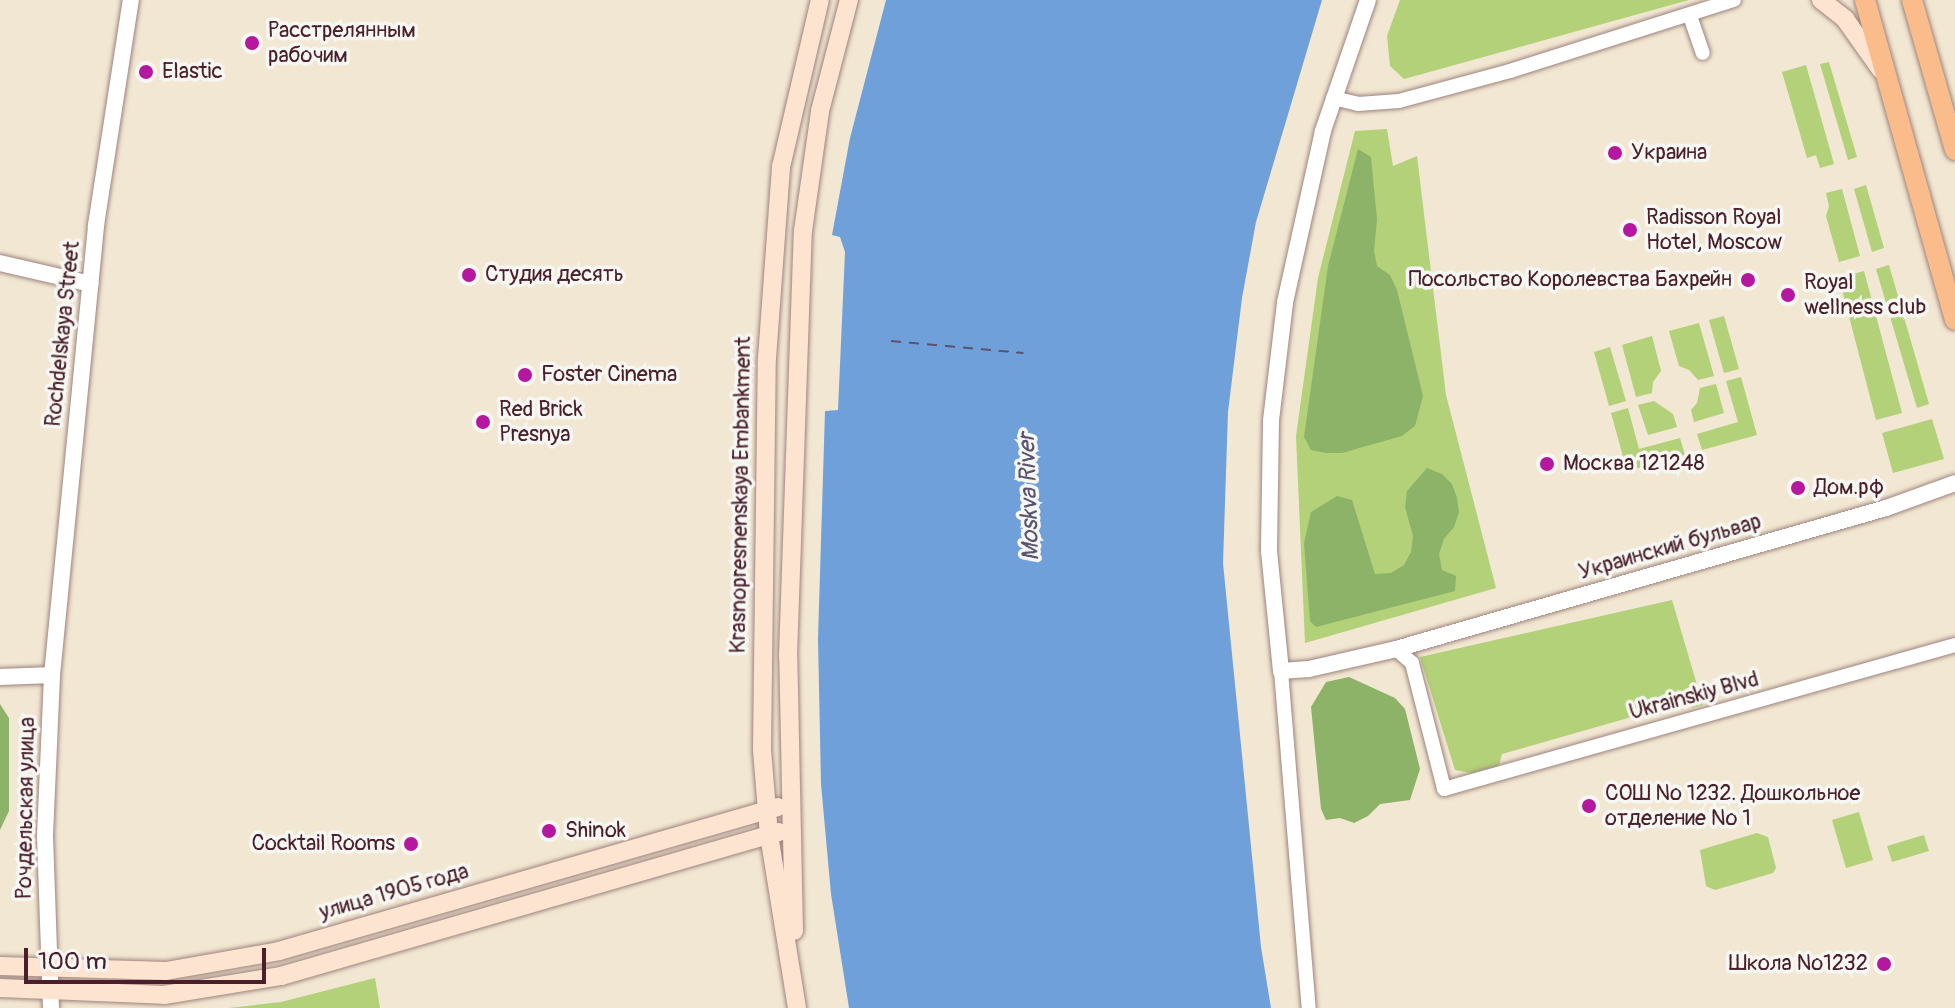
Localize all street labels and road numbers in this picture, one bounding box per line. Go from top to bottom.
street label: Rochdelskaya Street [40,240,86,428]
street label: Krasnopresnenskaya Embankment [725,336,757,654]
street label: Украинский бульвар [1576,508,1764,586]
street label: Ukrainskiy Blvd [1626,666,1762,726]
street label: Рочдельская улица [11,717,41,899]
street label: улица 1905 года [316,858,472,926]

